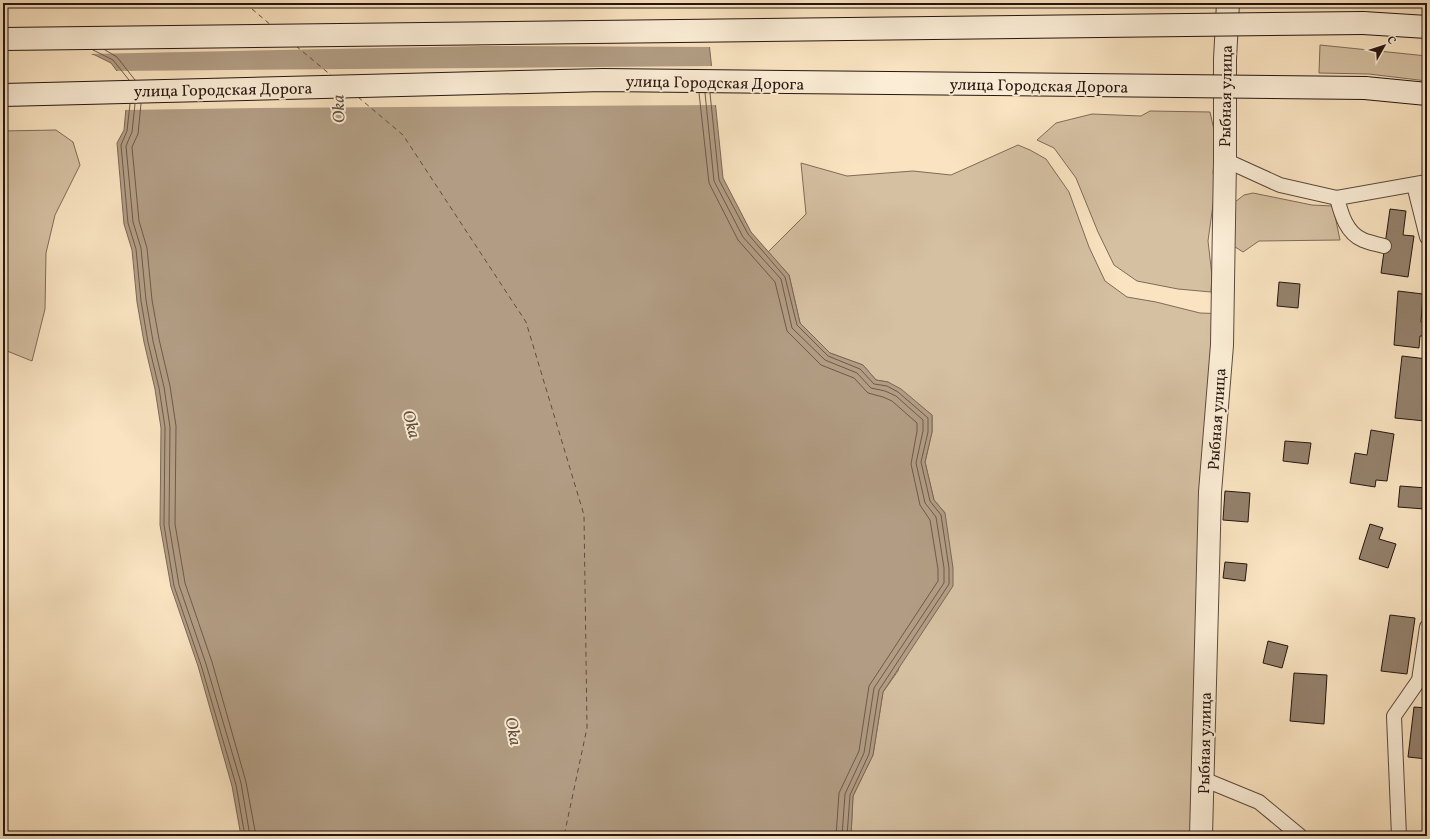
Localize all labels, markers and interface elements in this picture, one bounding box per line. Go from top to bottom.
north arrow [1364,26,1404,66]
text: С [1383,33,1399,48]
street label: Рыбная улица [1215,45,1239,147]
street label: улица Городская Дорога [625,71,805,97]
street label: улица Городская Дорога [949,74,1129,100]
street label: улица Городская Дорога [133,78,313,104]
water label: Oka [328,94,351,124]
street label: Рыбная улица [1203,367,1233,471]
water label: Oka [396,408,425,441]
street label: Рыбная улица [1194,692,1218,794]
water label: Oka [499,715,526,747]

